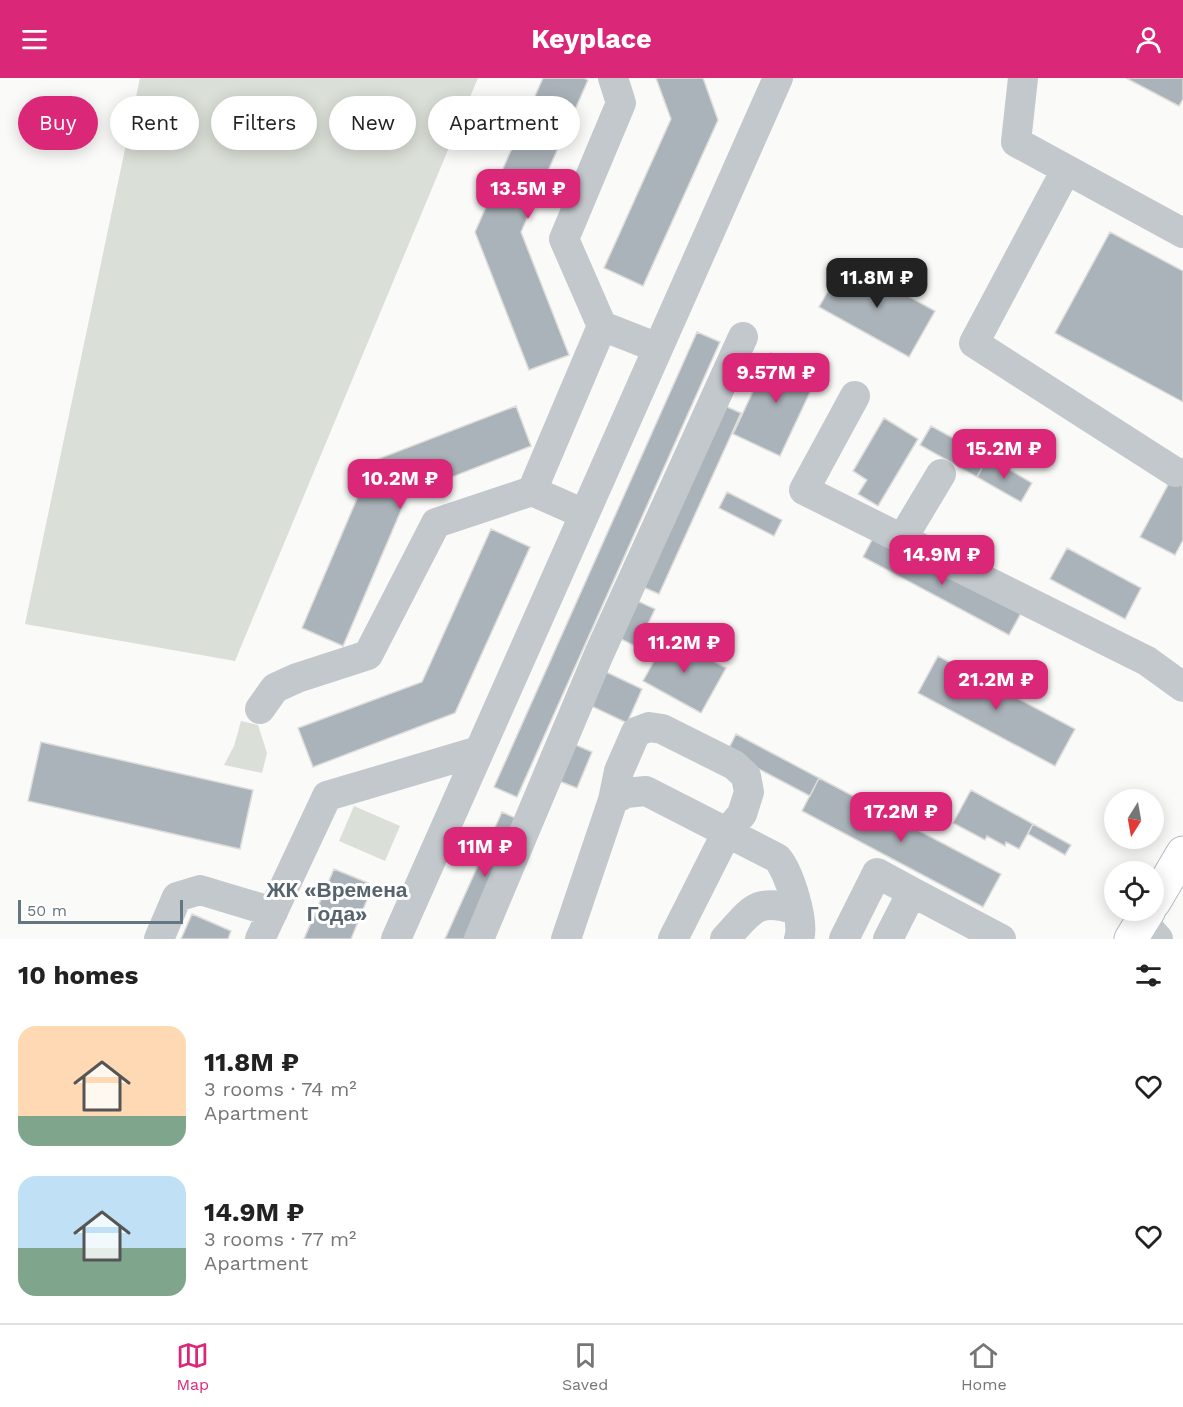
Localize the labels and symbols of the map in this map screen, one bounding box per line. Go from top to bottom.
pin: 13.5M ₽ [473,169,583,220]
pin: 11.8M ₽ [822,258,932,309]
pin: 9.57M ₽ [721,353,831,404]
pin: 15.2M ₽ [949,429,1059,480]
pin: 10.2M ₽ [345,459,455,510]
pin: 14.9M ₽ [887,535,997,586]
pin: 11.2M ₽ [629,623,739,674]
pin: 21.2M ₽ [941,660,1051,711]
north arrow [1104,789,1164,849]
pin: 17.2M ₽ [846,792,956,843]
pin: 11M ₽ [443,827,527,878]
district label: ЖК «Времена Года» [265,877,408,926]
scale bar [18,897,183,924]

